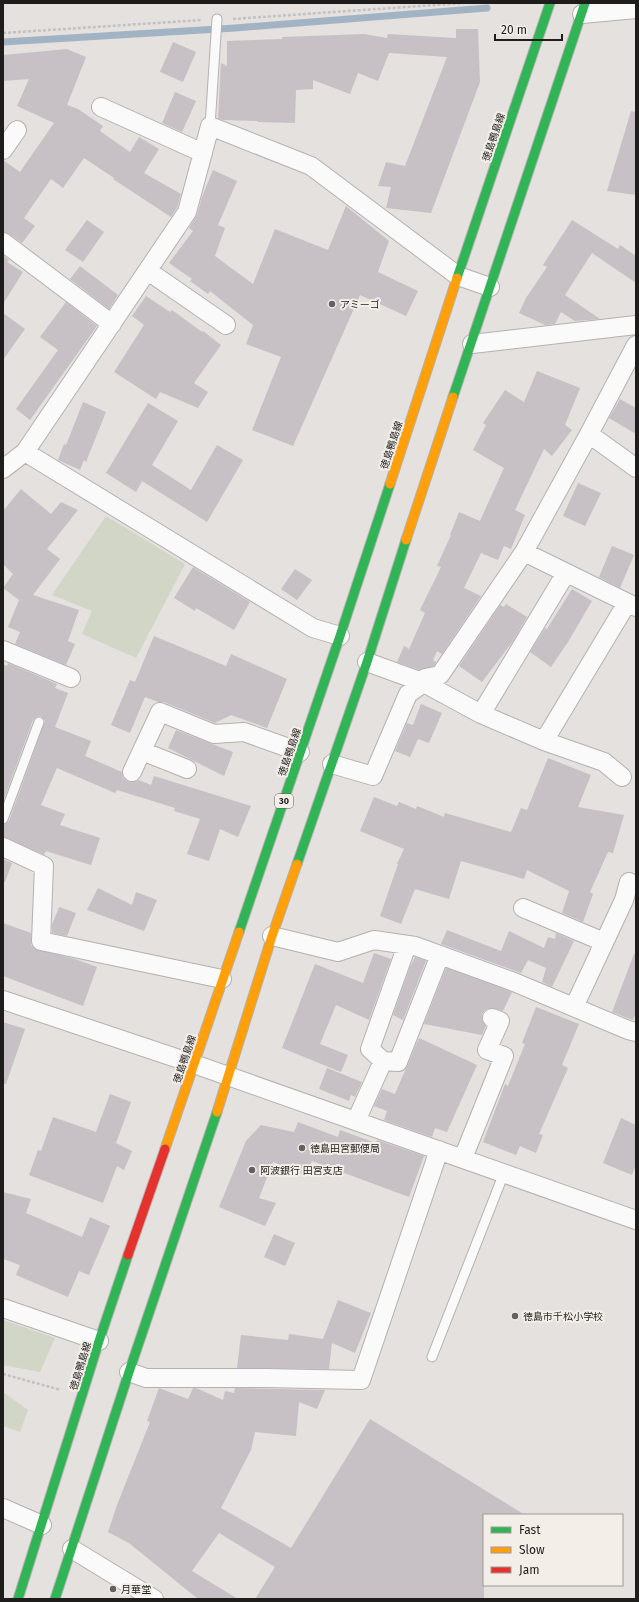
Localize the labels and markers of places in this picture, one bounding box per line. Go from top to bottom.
marker: アミーゴ [327,299,337,309]
place label: アミーゴ [340,299,380,311]
marker: 徳島田宮郵便局 [297,1143,307,1153]
place label: 徳島田宮郵便局 [310,1143,380,1155]
marker: 阿波銀行 田宮支店 [247,1165,257,1175]
place label: 阿波銀行 田宮支店 [260,1165,343,1177]
marker: 徳島市千松小学校 [510,1311,520,1321]
place label: 徳島市千松小学校 [523,1311,603,1323]
marker: 月華堂 [108,1584,118,1594]
place label: 月華堂 [121,1584,151,1596]

